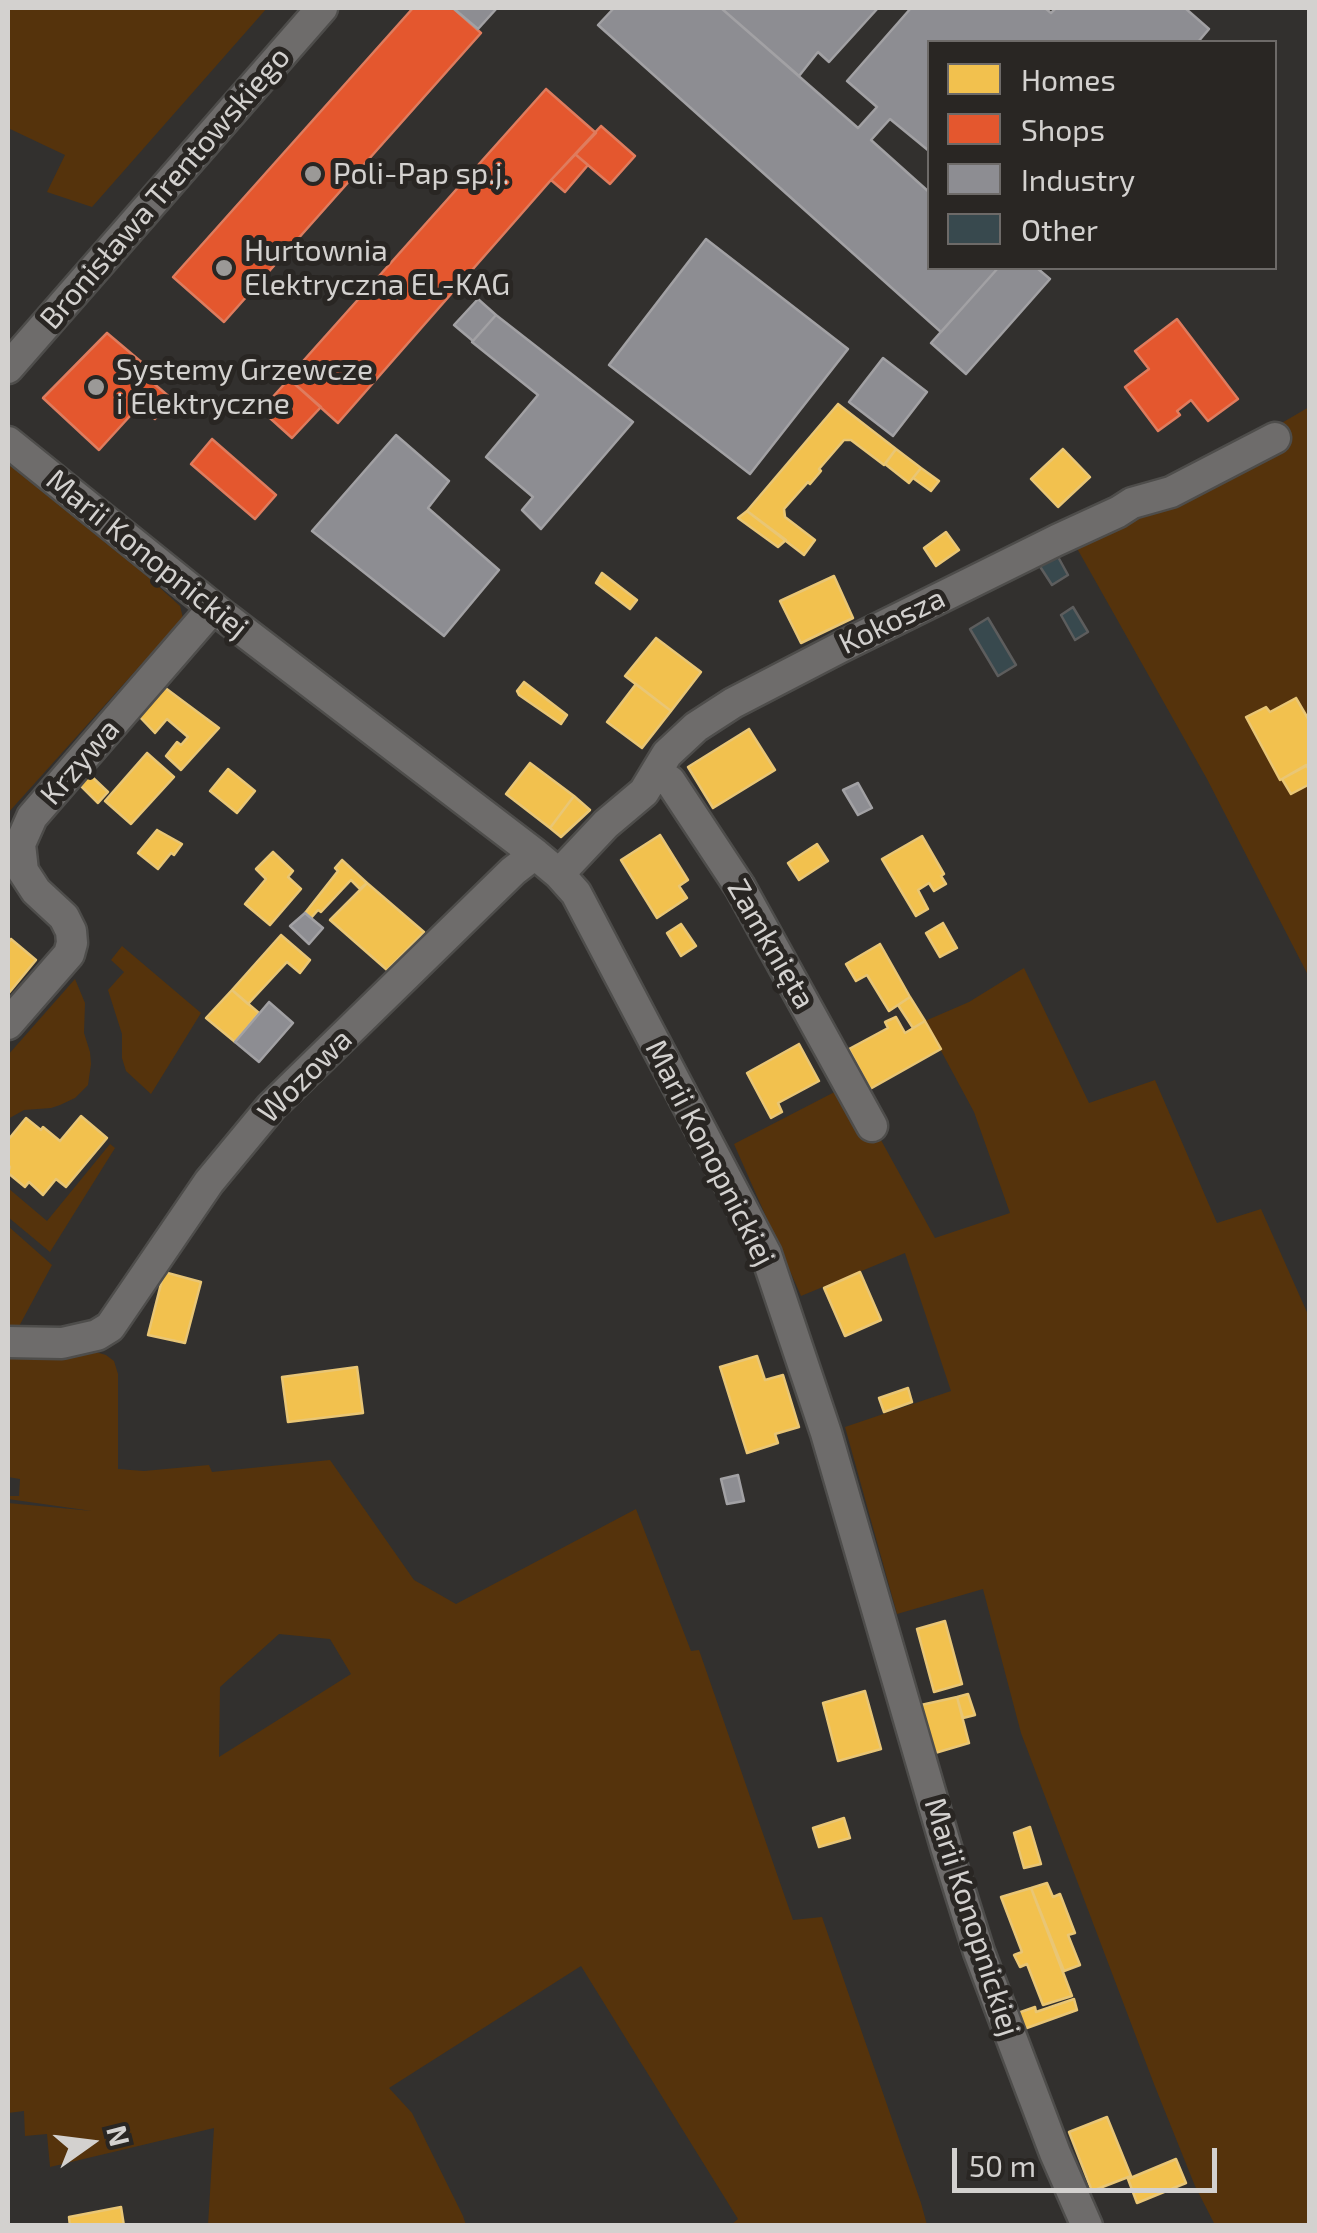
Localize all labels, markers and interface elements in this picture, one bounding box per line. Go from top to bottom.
street label: Bronisława Trentowskiego [33,40,297,336]
legend [927,40,1277,270]
text: Homes [1021,61,1116,97]
text: Shops [1021,111,1105,147]
place label: Poli-Pap sp.j. [333,156,509,192]
text: Industry [1021,161,1135,197]
marker: Poli-Pap sp.j. [302,163,324,185]
text: Other [1021,211,1098,247]
place label: Hurtownia Elektryczna EL-KAG [244,233,510,304]
marker: Hurtownia Elektryczna EL-KAG [213,257,235,279]
place label: Systemy Grzewcze i Elektryczne [116,352,373,422]
marker: Systemy Grzewcze i Elektryczne [85,376,107,398]
street label: Marii Konopnickiej [39,462,255,646]
street label: Kokosza [833,580,951,662]
street label: Krzywa [33,712,127,812]
street label: Zamknięta [719,873,823,1015]
street label: Wozowa [250,1021,360,1131]
street label: Marii Konopnickiej [638,1034,782,1272]
street label: Marii Konopnickiej [916,1793,1028,2041]
north arrow [40,2093,140,2193]
text: N [100,2122,138,2150]
scale bar [957,2128,1222,2190]
text: 50 m [969,2147,1036,2183]

